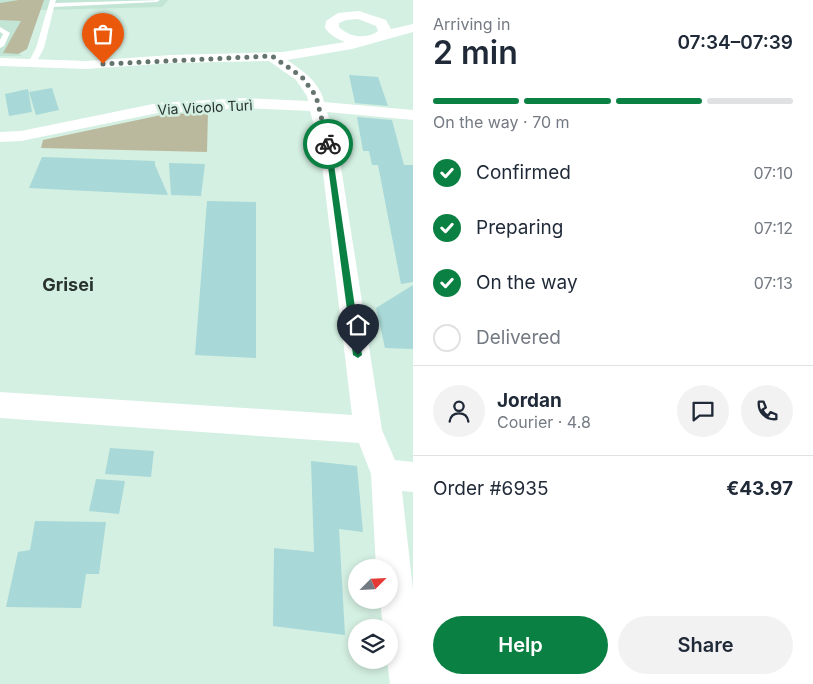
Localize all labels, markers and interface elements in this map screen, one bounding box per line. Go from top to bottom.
pin [82,13,124,64]
text: Arriving in [433,14,510,34]
icon: bag [89,20,117,48]
text: 07:34–07:39 [677,31,793,54]
text: 2 min [433,33,518,72]
street label: Via Vicolo Turì [157,96,253,118]
text: On the way · 70 m [433,112,570,132]
courier [303,119,353,169]
icon: bike [314,130,342,158]
icon: check [433,159,461,187]
text: Confirmed [476,161,571,184]
text: 07:10 [753,163,793,183]
icon: check [433,214,461,242]
text: Preparing [476,216,563,239]
text: 07:12 [754,218,793,238]
icon: check [433,269,461,297]
text: On the way [476,271,578,294]
text: 07:13 [754,273,793,293]
district label: Grisei [42,274,94,295]
pin [337,304,379,355]
icon: home [344,311,372,339]
text: Delivered [476,326,561,349]
button: person [433,385,485,437]
button: chat [677,385,729,437]
button: phone [741,385,793,437]
text: Jordan [497,389,562,412]
text: Courier · 4.8 [497,412,591,432]
text: Order #6935 [433,477,548,500]
text: €43.97 [726,477,793,500]
north arrow [348,559,398,609]
map controls [348,559,398,669]
button: Help [433,616,608,674]
button: Share [618,616,793,674]
button: layers [348,619,398,669]

